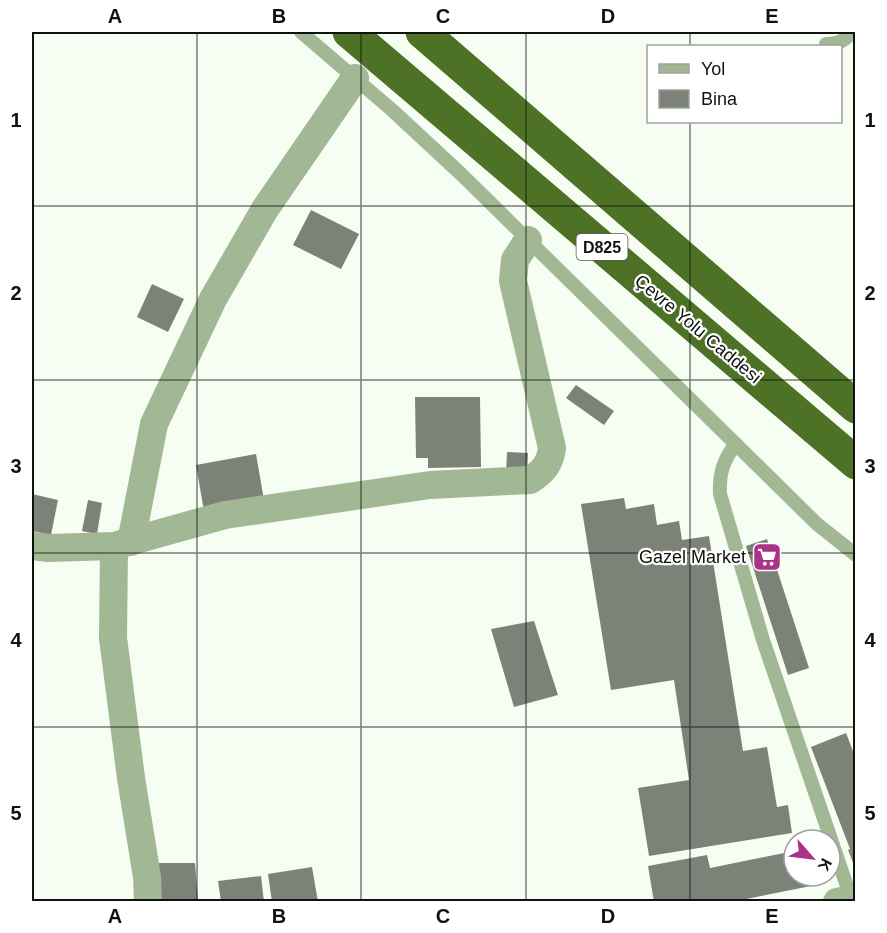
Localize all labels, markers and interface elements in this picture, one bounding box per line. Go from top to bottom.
text: A [108,5,122,27]
text: B [272,5,286,27]
text: C [436,5,450,27]
text: D [601,5,615,27]
text: E [765,5,779,27]
legend [647,45,842,123]
text: Yol [701,59,725,79]
text: Bina [701,89,738,109]
text: 1 [10,109,22,131]
text: 1 [864,109,876,131]
road number: D825 [576,234,628,260]
street label: Çevre Yolu Caddesi [631,271,765,387]
text: 2 [10,282,22,304]
text: 2 [864,282,876,304]
text: 3 [10,455,22,477]
text: 3 [864,455,876,477]
supermarket icon: Gazel Market [751,541,783,573]
place label: Gazel Market [639,547,746,567]
text: 4 [10,629,22,651]
text: 4 [864,629,876,651]
text: 5 [10,802,22,824]
text: 5 [864,802,876,824]
north arrow [782,828,842,888]
text: K [814,856,835,874]
text: A [108,905,122,927]
text: B [272,905,286,927]
text: C [436,905,450,927]
text: D [601,905,615,927]
text: E [765,905,779,927]

